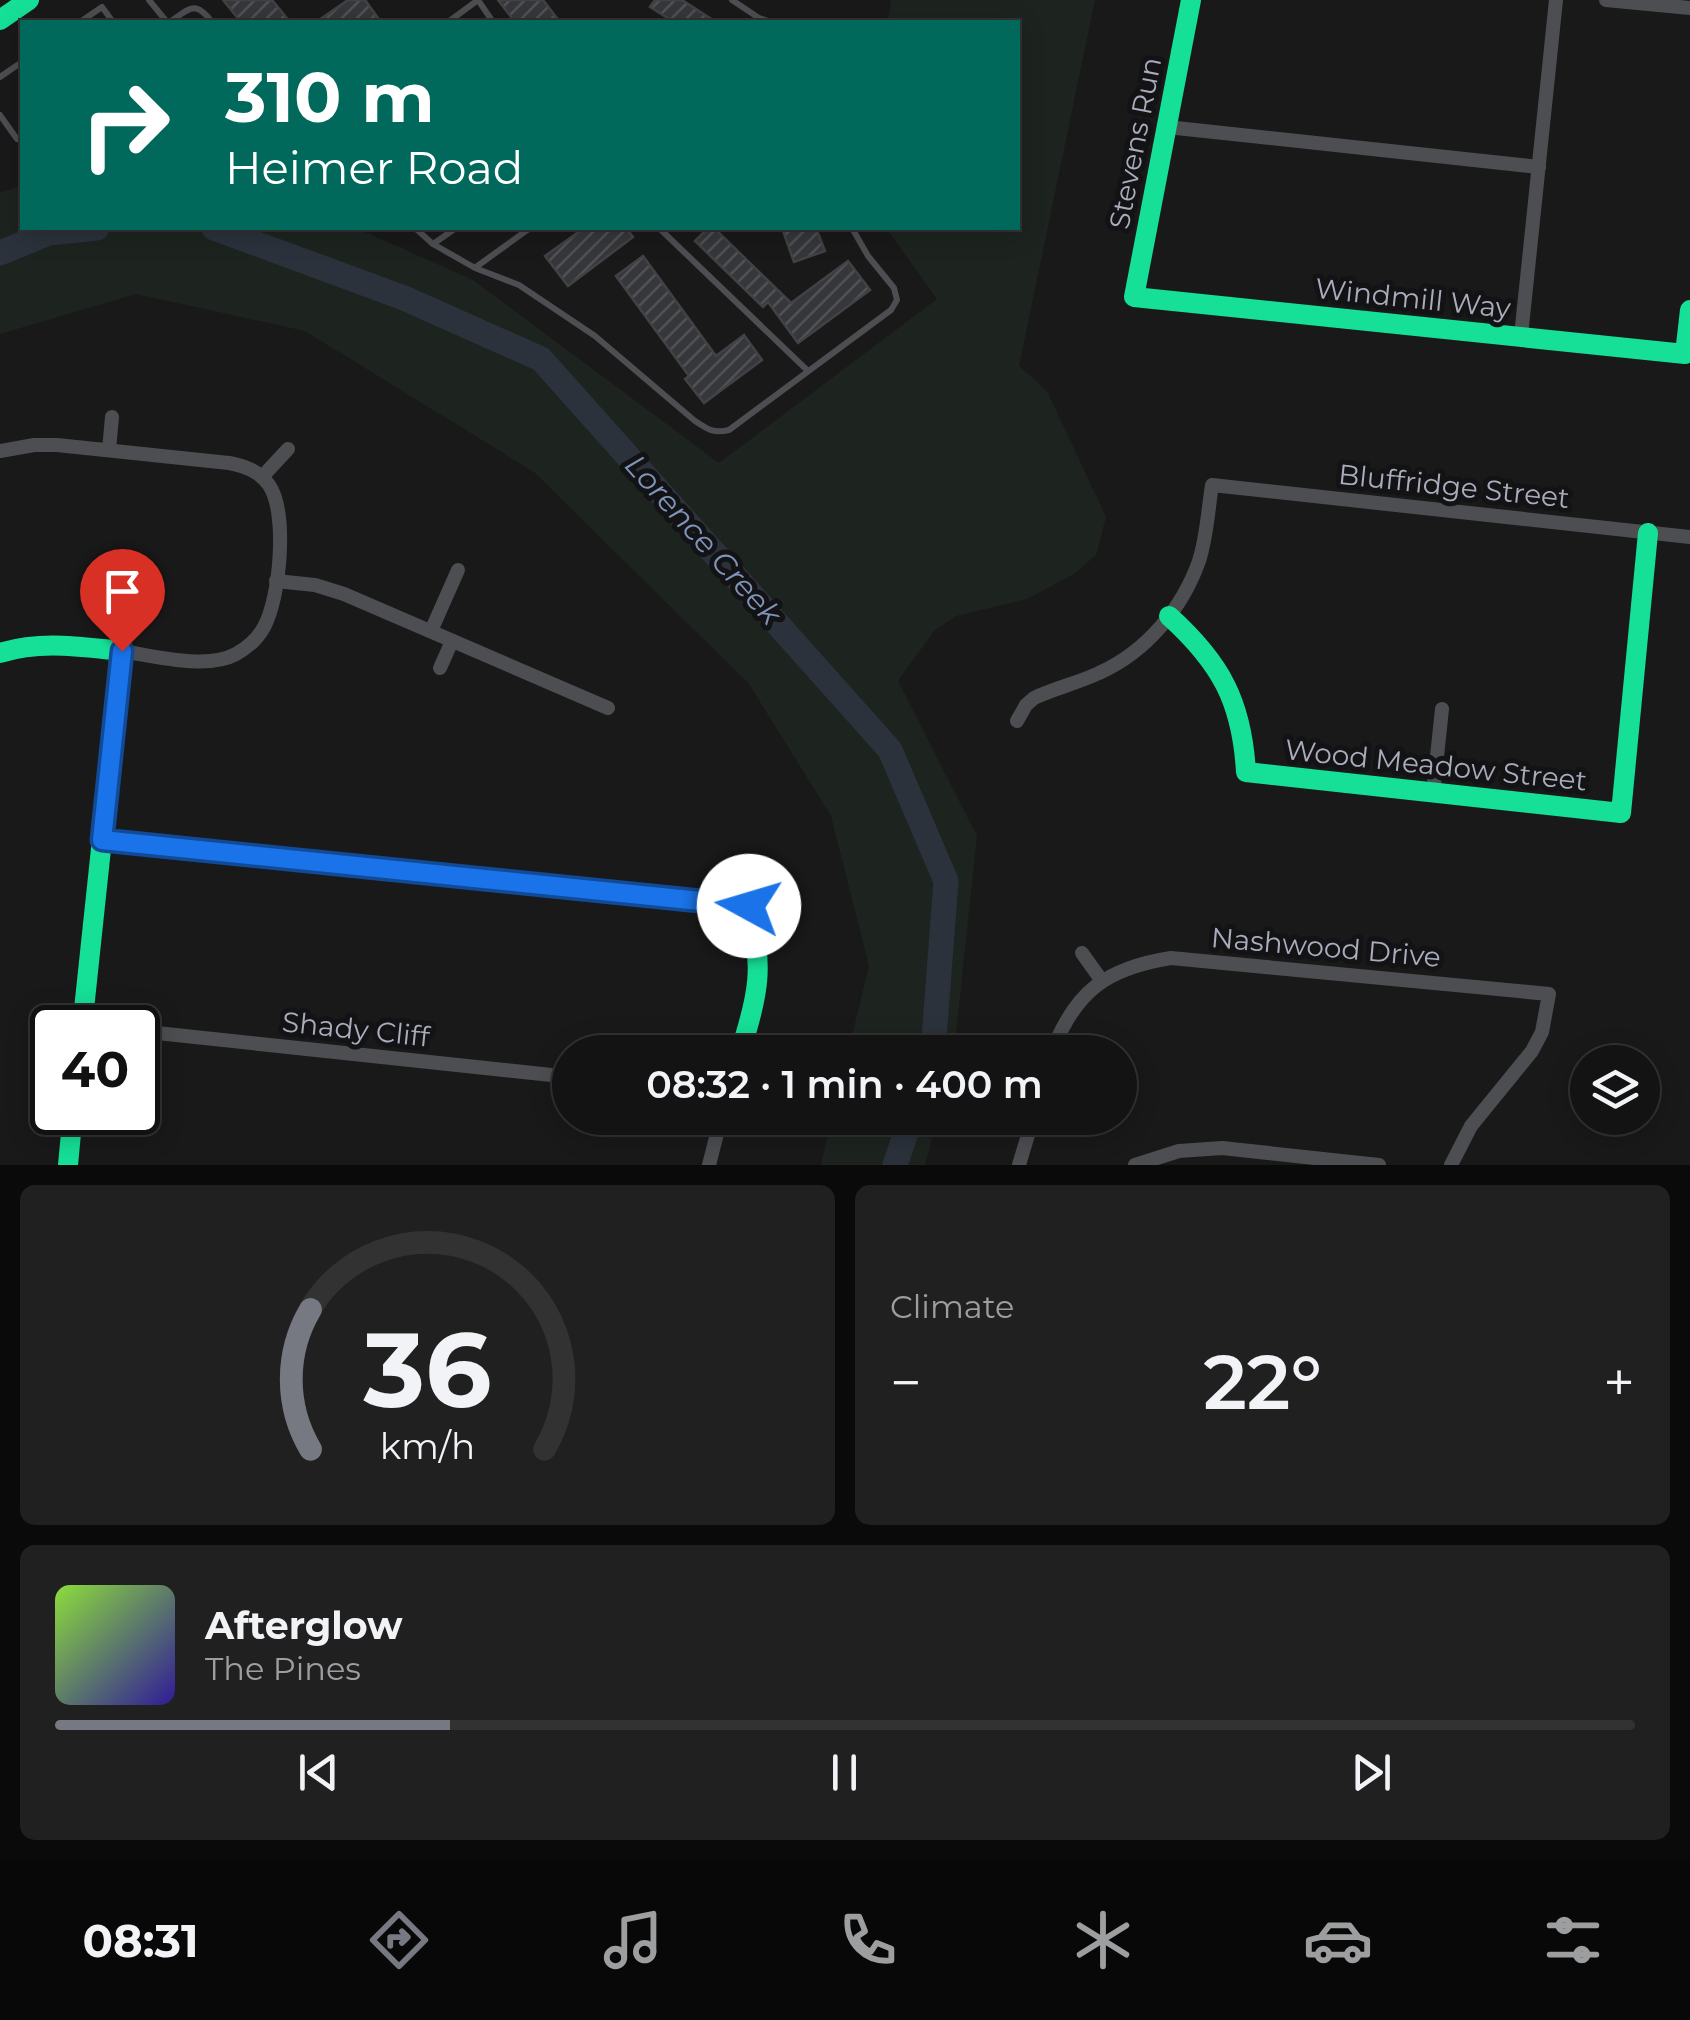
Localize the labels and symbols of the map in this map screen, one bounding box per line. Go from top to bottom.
street label: Stevens Run [1102,54,1168,232]
street label: Windmill Way [1314,271,1513,325]
water label: Lorence Creek [617,447,790,633]
street label: Bluffridge Street [1337,457,1571,515]
pin [80,549,165,652]
street label: Wood Meadow Street [1283,732,1589,798]
position arrow [697,854,801,958]
street label: Nashwood Drive [1210,920,1442,974]
street label: Shady Cliff [281,1004,433,1054]
speed limit sign: 40 [30,1005,160,1135]

